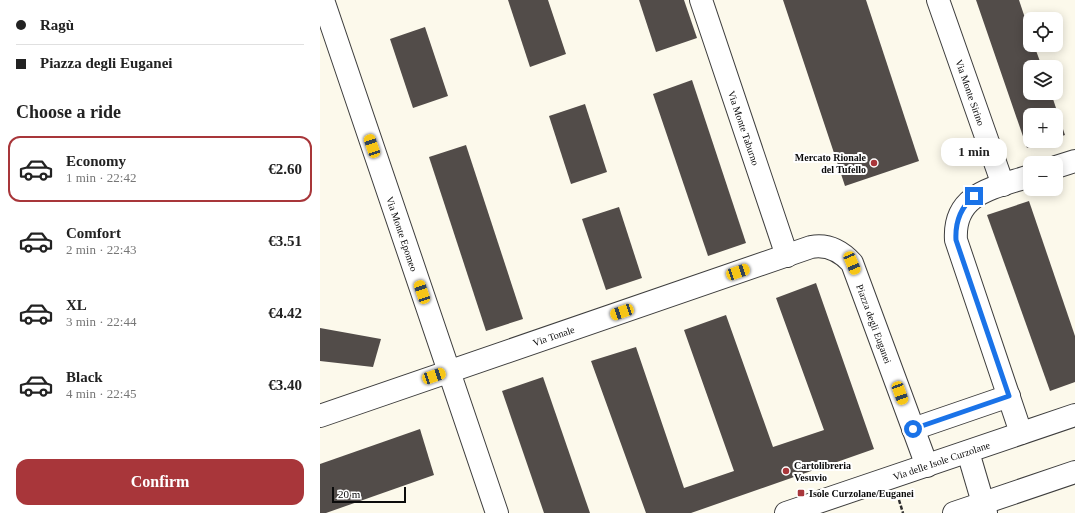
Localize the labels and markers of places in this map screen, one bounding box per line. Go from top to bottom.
place label: Mercato Rionale del Tufello [795,152,867,175]
marker: Mercato Rionale del Tufello [869,158,879,168]
place label: Cartolibreria Vesuvio [794,460,851,483]
marker: Cartolibreria Vesuvio [781,466,791,476]
marker: Isole Curzolane/Euganei [796,488,806,498]
place label: Isole Curzolane/Euganei [809,488,914,499]

